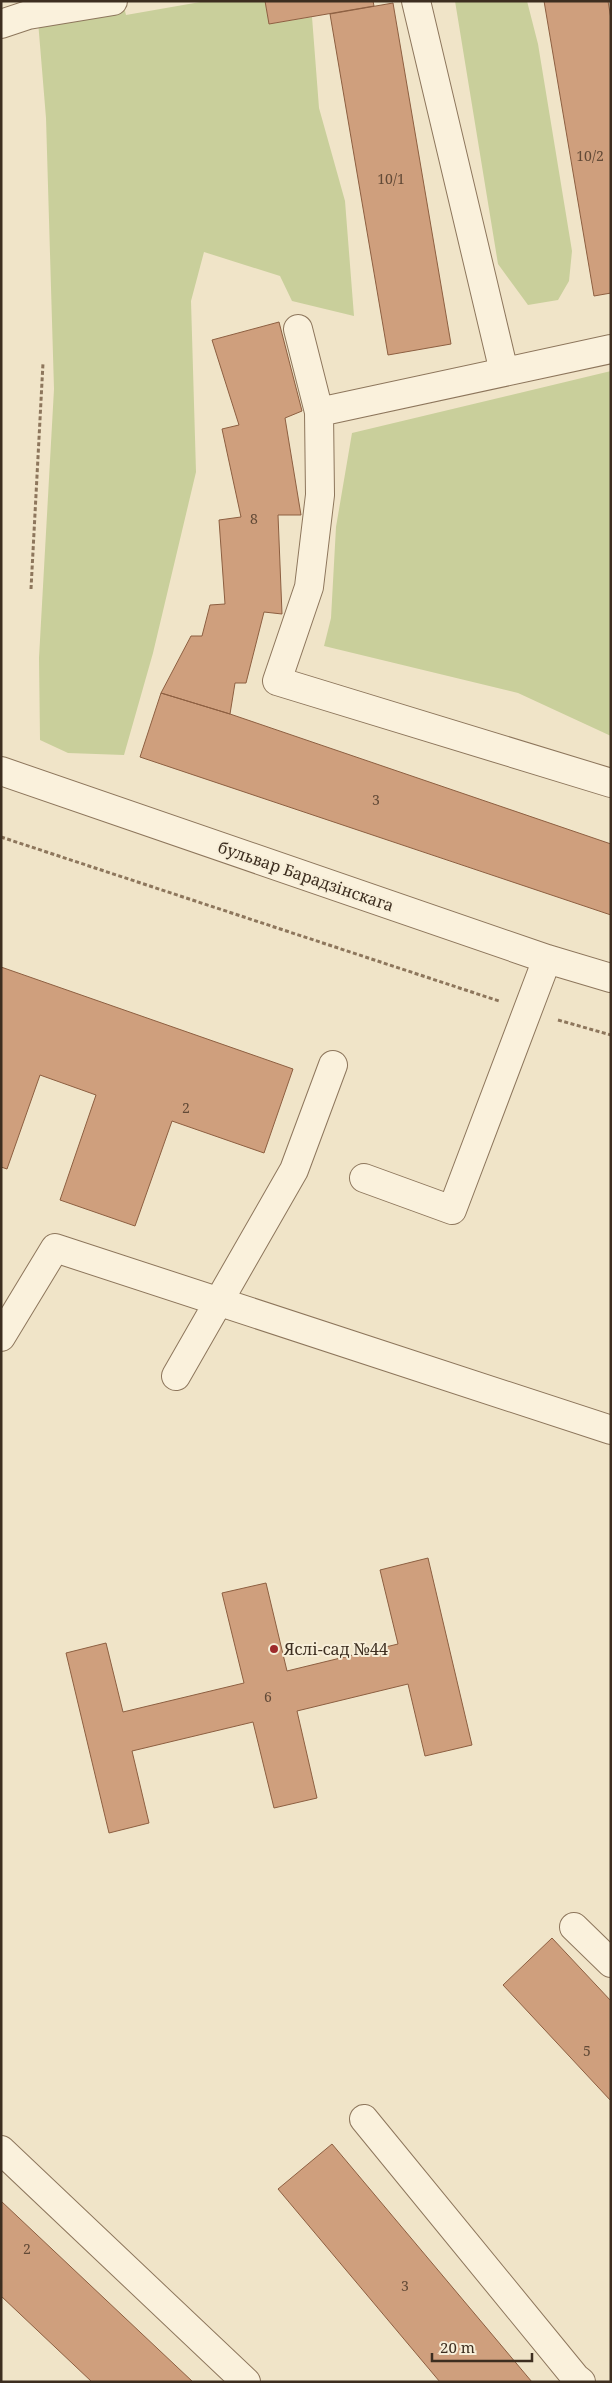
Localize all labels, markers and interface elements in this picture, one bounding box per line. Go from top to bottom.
house number: 10/2 [576,146,604,165]
house number: 10/1 [377,169,405,188]
house number: 8 [250,509,258,528]
house number: 3 [372,790,380,809]
street label: бульвар Барадзінскага [215,836,397,916]
house number: 2 [182,1098,190,1117]
place label: Яслі-сад №44 [283,1638,388,1660]
marker: Яслі-сад №44 [268,1643,280,1655]
house number: 6 [264,1687,272,1706]
house number: 5 [583,2041,591,2060]
house number: 2 [23,2239,31,2258]
house number: 3 [401,2276,409,2295]
scale bar [432,2330,532,2362]
text: 20 m [440,2337,475,2357]

